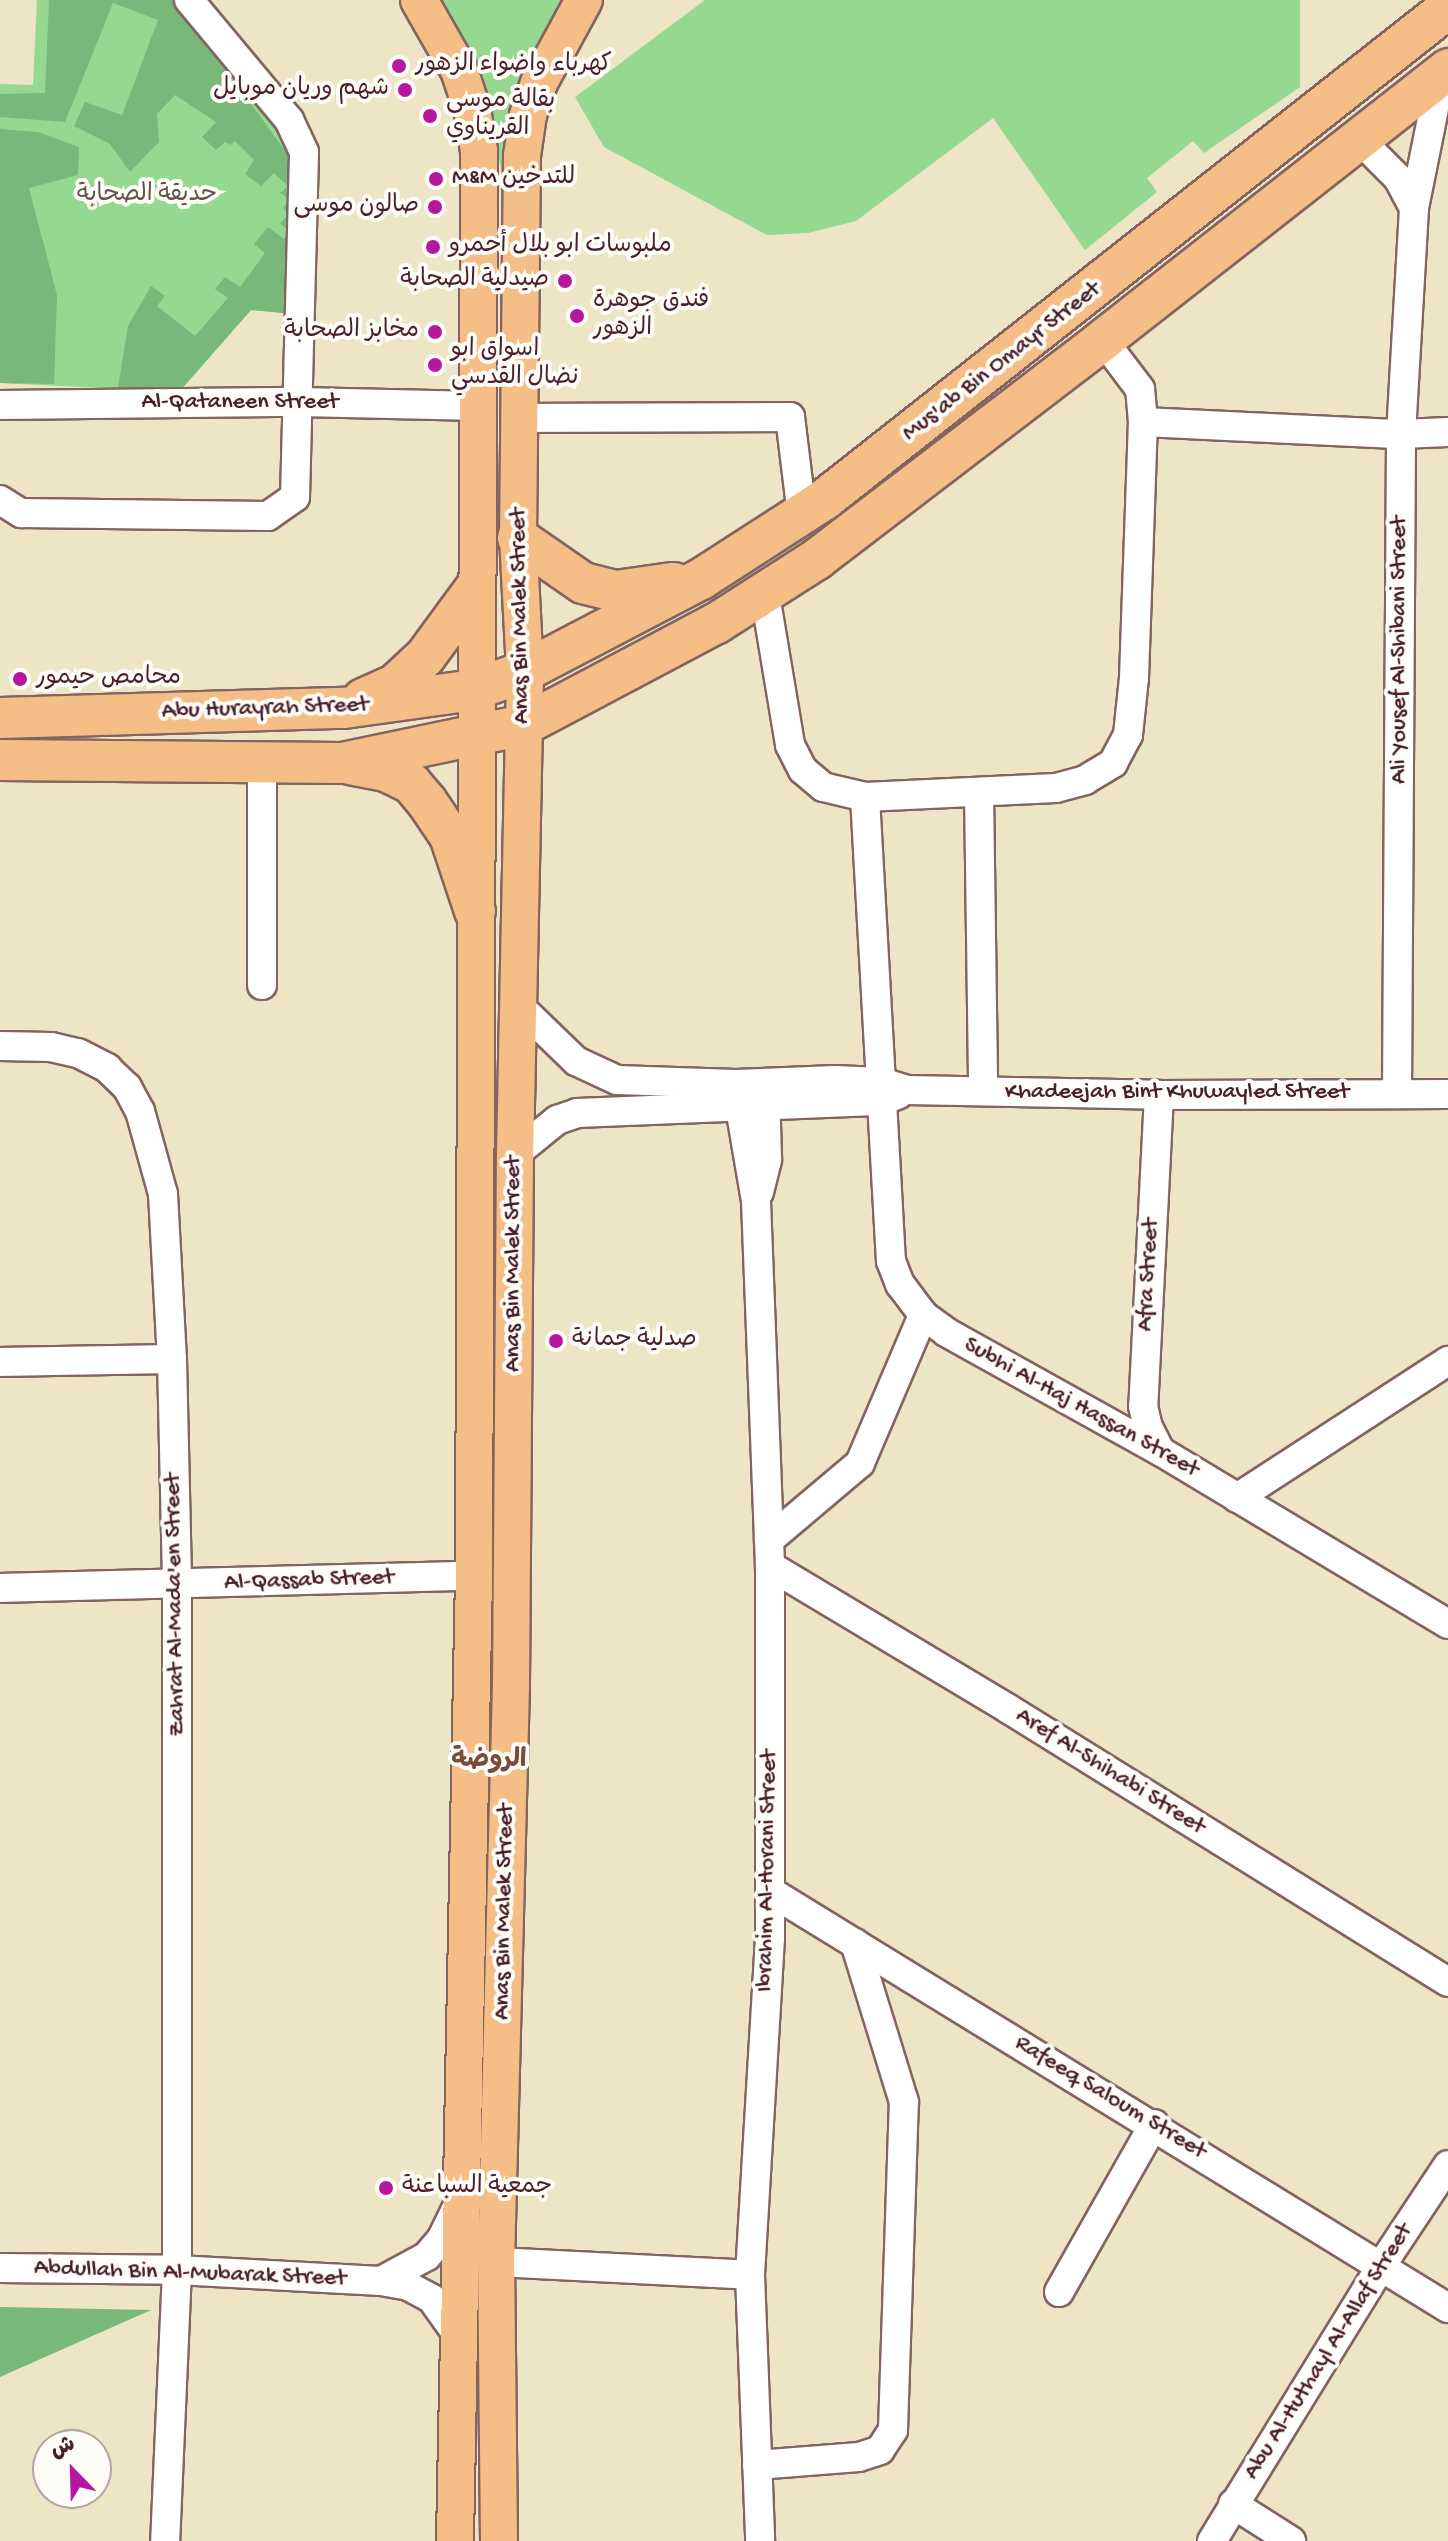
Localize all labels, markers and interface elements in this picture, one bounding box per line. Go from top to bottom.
place label: كهرباء واضواء الزهور [415,52,612,80]
marker: كهرباء واضواء الزهور [390,57,408,75]
place label: شهم وريان موبايل [213,76,389,104]
marker: شهم وريان موبايل [396,81,414,99]
place label: بقالة موسى القريناوي [446,88,555,144]
marker: بقالة موسى القريناوي [421,107,439,125]
place label: M&M للتدخين [452,165,575,193]
marker: M&M للتدخين [427,170,445,188]
park label: حديقة الصحابة [77,182,217,210]
place label: صالون موسى [293,193,419,221]
marker: صالون موسى [426,198,444,216]
place label: ملبوسات ابو بلال أحمرو [449,233,672,261]
marker: ملبوسات ابو بلال أحمرو [424,238,442,256]
place label: صيدلية الصحابة [400,267,549,295]
marker: صيدلية الصحابة [556,272,574,290]
street label: Mus'ab Bin Omayr Street [897,276,1107,448]
place label: فندق جوهرة الزهور [593,288,709,344]
marker: فندق جوهرة الزهور [568,307,586,325]
place label: مخابز الصحابة [284,318,419,346]
marker: مخابز الصحابة [426,323,444,341]
place label: اسواق ابو نضال القدسي [451,337,579,393]
marker: اسواق ابو نضال القدسي [426,356,444,374]
street label: Al-Qataneen Street [142,389,338,417]
street label: Anas Bin Malek Street [505,508,537,724]
street label: Ali Yousef Al-Shibani Street [1386,516,1414,784]
place label: محامص حيمور [36,665,181,693]
marker: محامص حيمور [11,670,29,688]
street label: Abu Hurayrah Street [161,691,369,727]
street label: Khadeejah Bint Khuwayled Street [1005,1079,1349,1107]
street label: Anas Bin Malek Street [500,1156,528,1372]
street label: Afra Street [1132,1218,1166,1332]
place label: صدلية جمانة [572,1327,697,1355]
street label: Subhi Al-Haj Hassan Street [958,1331,1204,1485]
marker: صدلية جمانة [547,1332,565,1350]
street label: Zahrat Al-Mada'en Street [159,1473,193,1737]
street label: Al-Qassab Street [224,1564,394,1598]
street label: Aref Al-Shihabi Street [1010,1702,1210,1842]
district label: الروضة [451,1746,527,1778]
street label: Ibrahim Al-Horani Street [751,1750,785,1992]
street label: Anas Bin Malek Street [489,1804,521,2020]
street label: Rafeeq Saloum Street [1009,2029,1211,2167]
place label: جمعية السباعنة [402,2174,552,2202]
marker: جمعية السباعنة [377,2179,395,2197]
street label: Abu Al-Huthayl Al-Allaf Street [1238,2219,1420,2485]
street label: Abdullah Bin Al-Mubarak Street [33,2254,347,2294]
north arrow [32,2429,112,2509]
text: ش [47,2432,80,2465]

